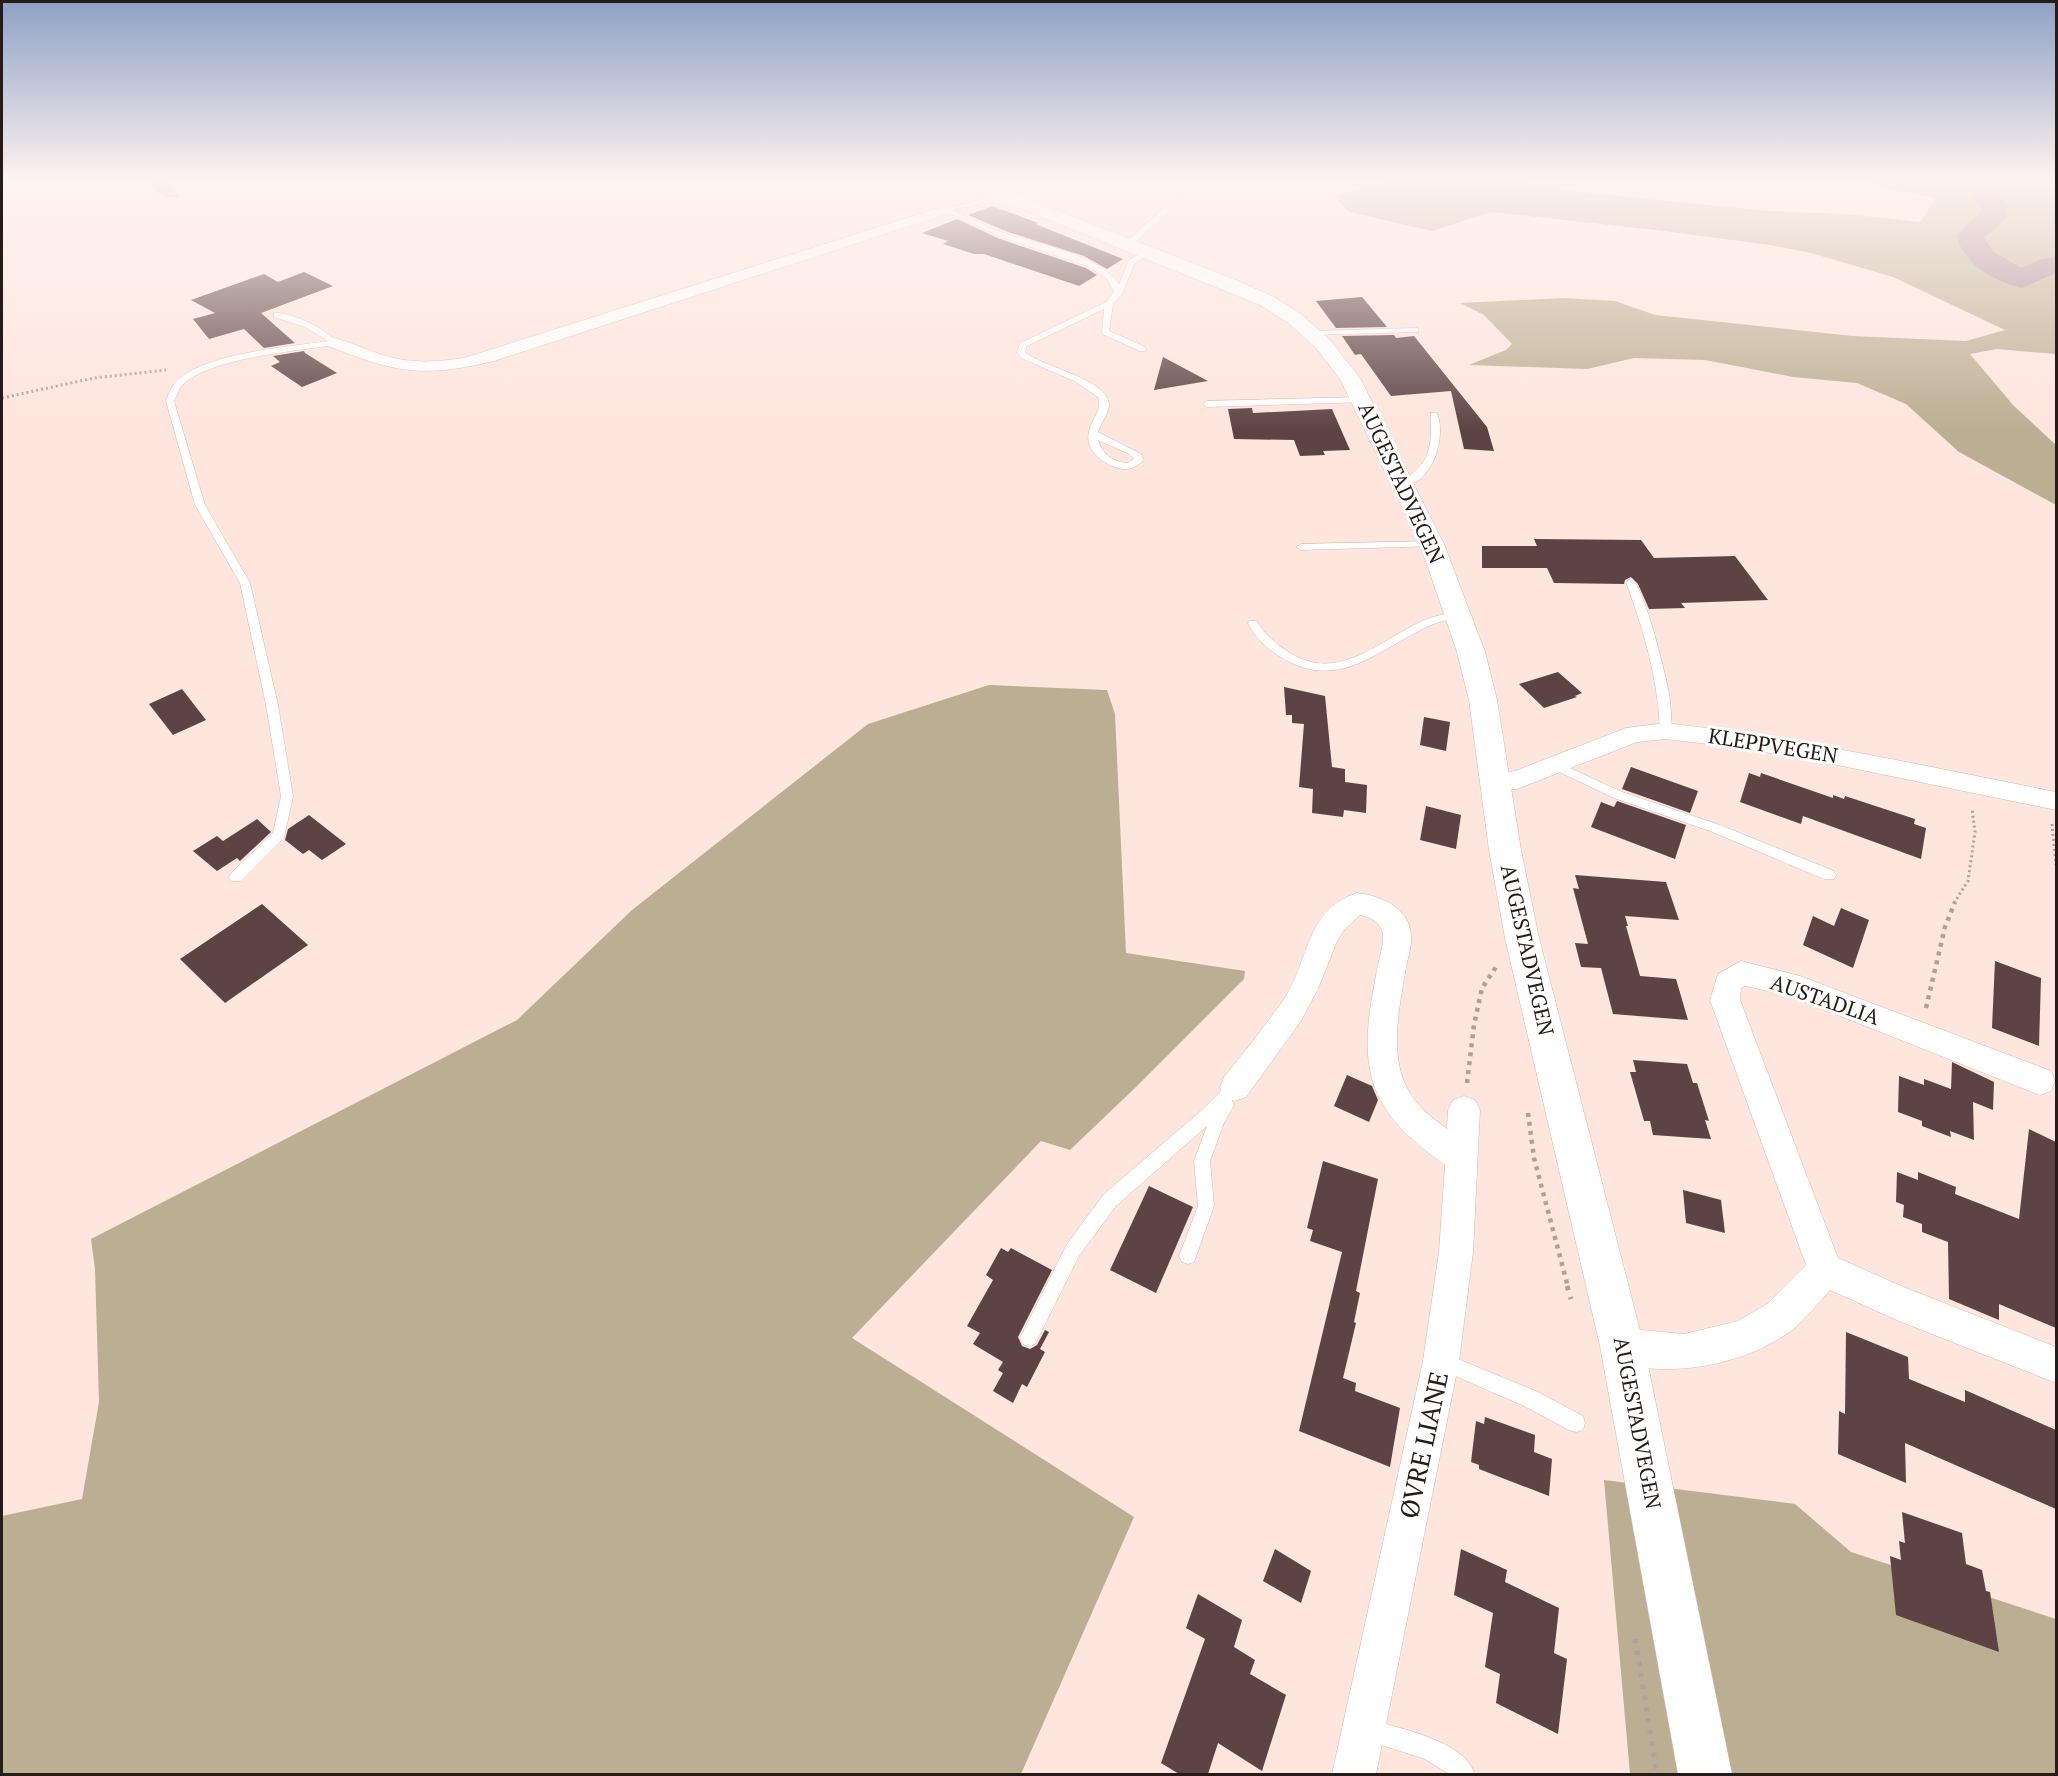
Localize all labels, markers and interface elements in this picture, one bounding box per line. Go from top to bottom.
street label: AUGESTADVEGEN [1352,398,1452,568]
street label: KLEPPVEGEN [1707,721,1840,769]
street label: AUGESTADVEGEN [1495,862,1561,1038]
street label: AUSTADLIA [1767,967,1884,1031]
street label: AUGESTADVEGEN [1608,1334,1668,1511]
street label: ØVRE LIANE [1391,1368,1455,1521]

